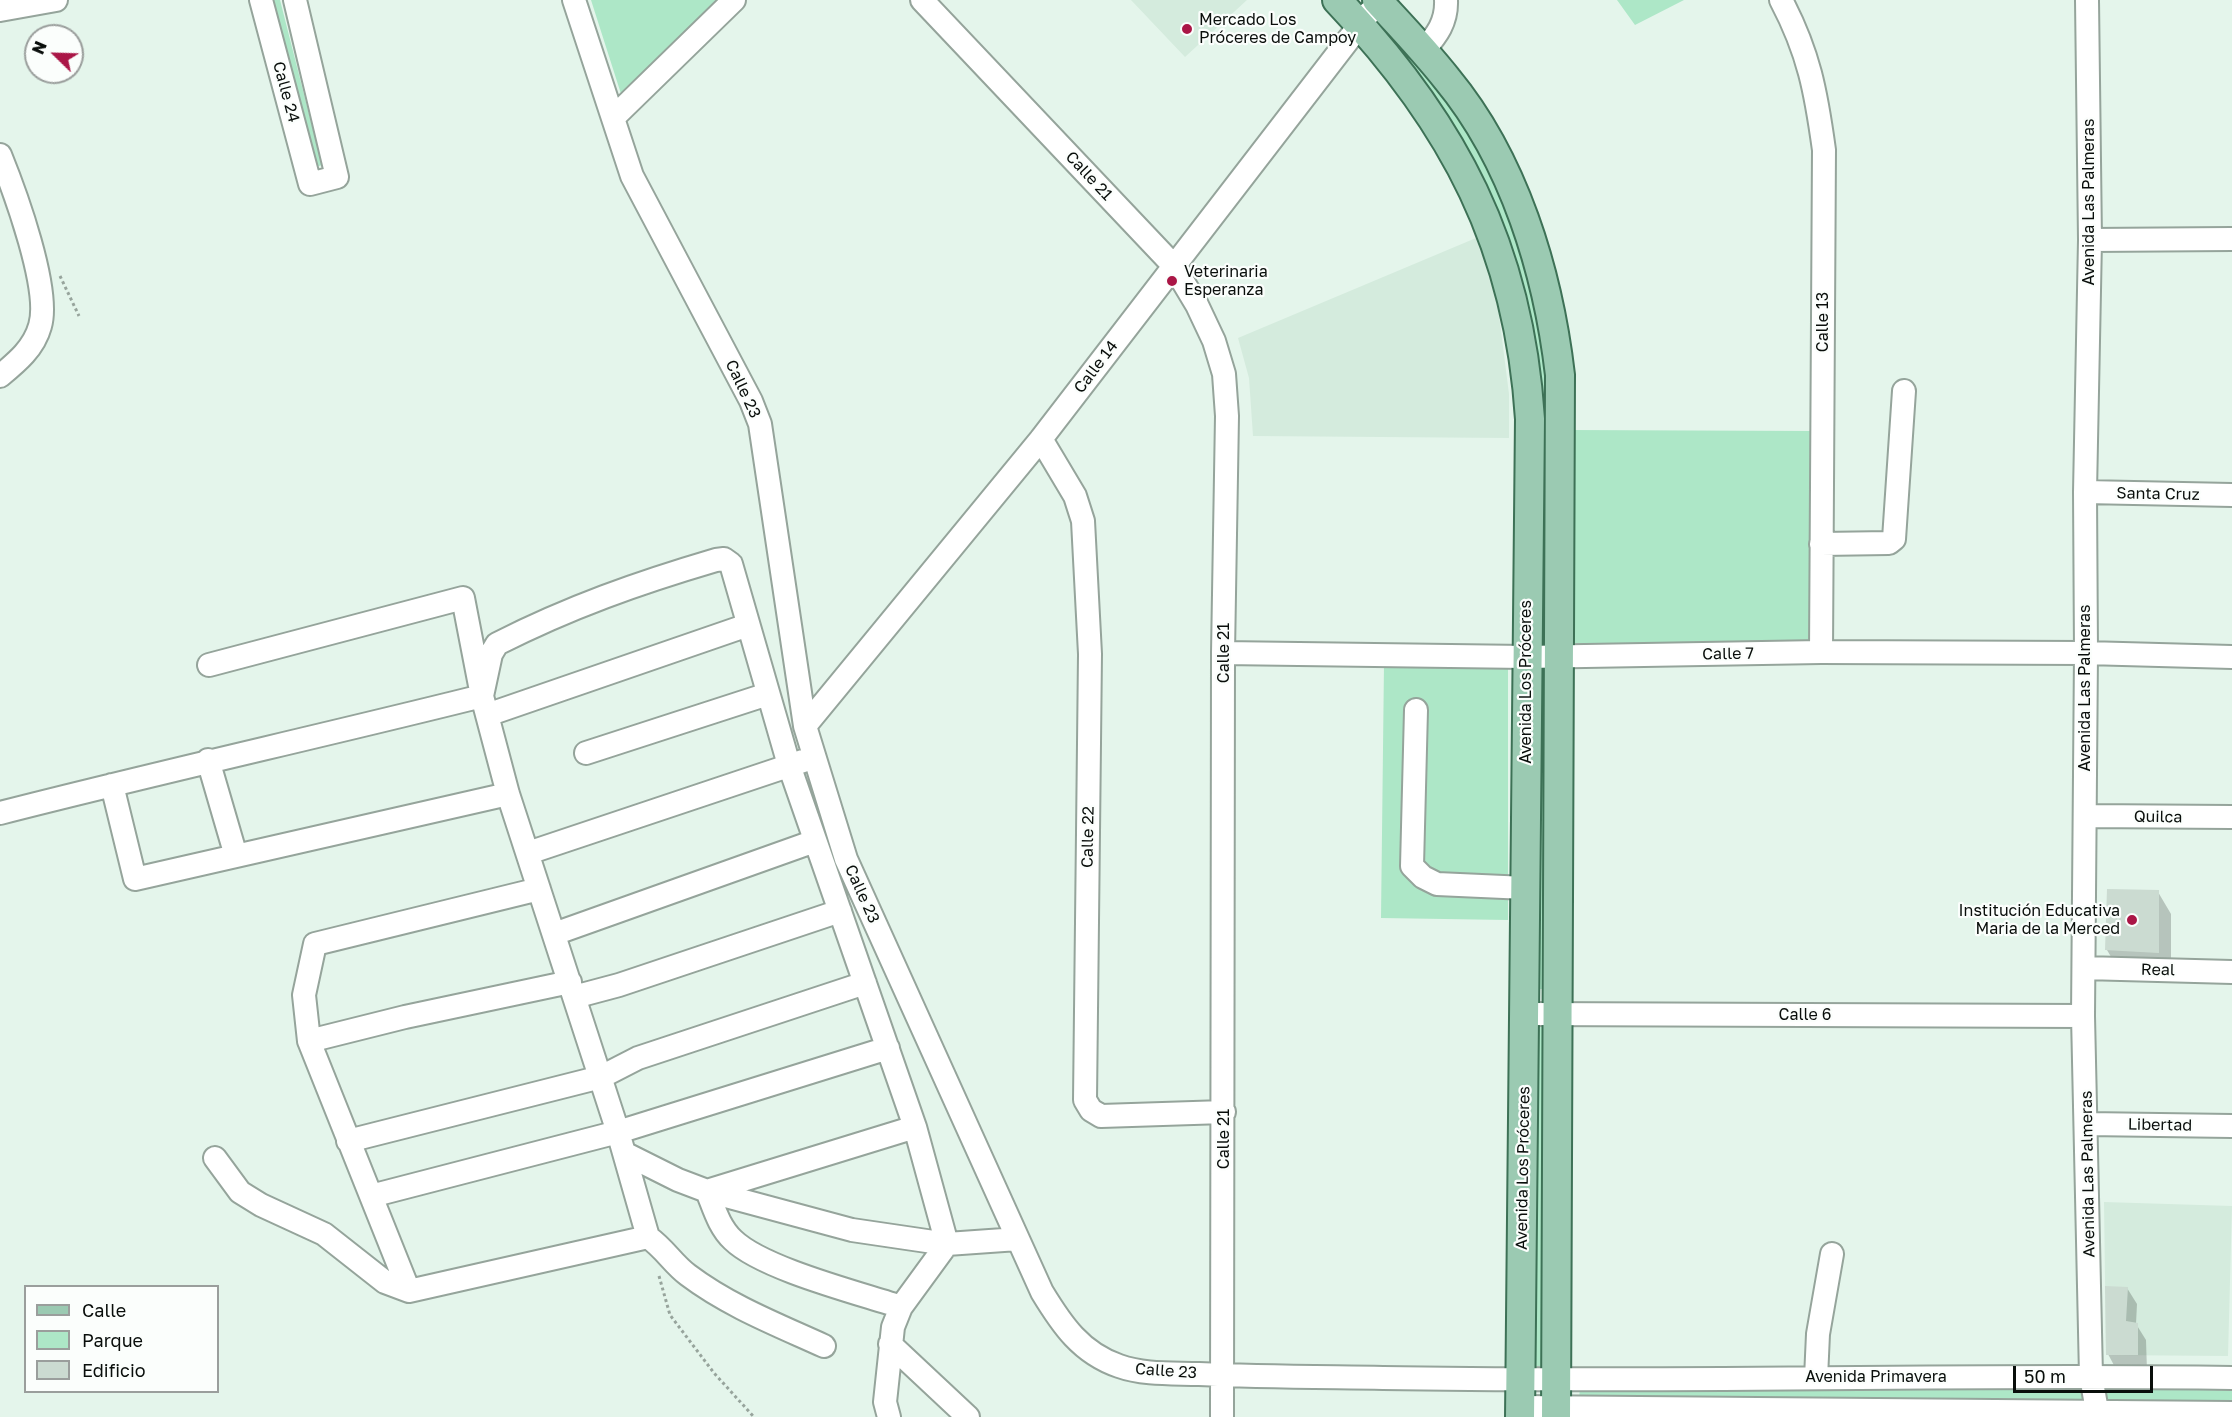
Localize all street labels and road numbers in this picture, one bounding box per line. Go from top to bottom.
street label: Calle 24 [269,59,303,125]
street label: Avenida Las Palmeras [2079,118,2099,286]
street label: Calle 21 [1061,147,1117,205]
street label: Calle 13 [1813,292,1833,352]
street label: Calle 14 [1070,337,1122,397]
street label: Calle 23 [721,357,765,421]
street label: Santa Cruz [2116,484,2200,504]
street label: Avenida Los Próceres [1516,600,1536,764]
street label: Avenida Las Palmeras [2075,604,2095,772]
street label: Calle 21 [1214,623,1234,683]
street label: Calle 7 [1702,644,1754,664]
street label: Calle 22 [1078,806,1098,868]
street label: Quilca [2134,807,2182,827]
street label: Calle 23 [841,862,883,926]
street label: Real [2141,960,2175,980]
street label: Calle 6 [1779,1005,1831,1025]
street label: Avenida Los Próceres [1512,1086,1534,1250]
street label: Avenida Las Palmeras [2077,1090,2099,1258]
street label: Calle 21 [1214,1109,1234,1169]
street label: Libertad [2128,1115,2192,1135]
street label: Calle 23 [1134,1359,1198,1383]
street label: Avenida Primavera [1805,1367,1947,1387]

